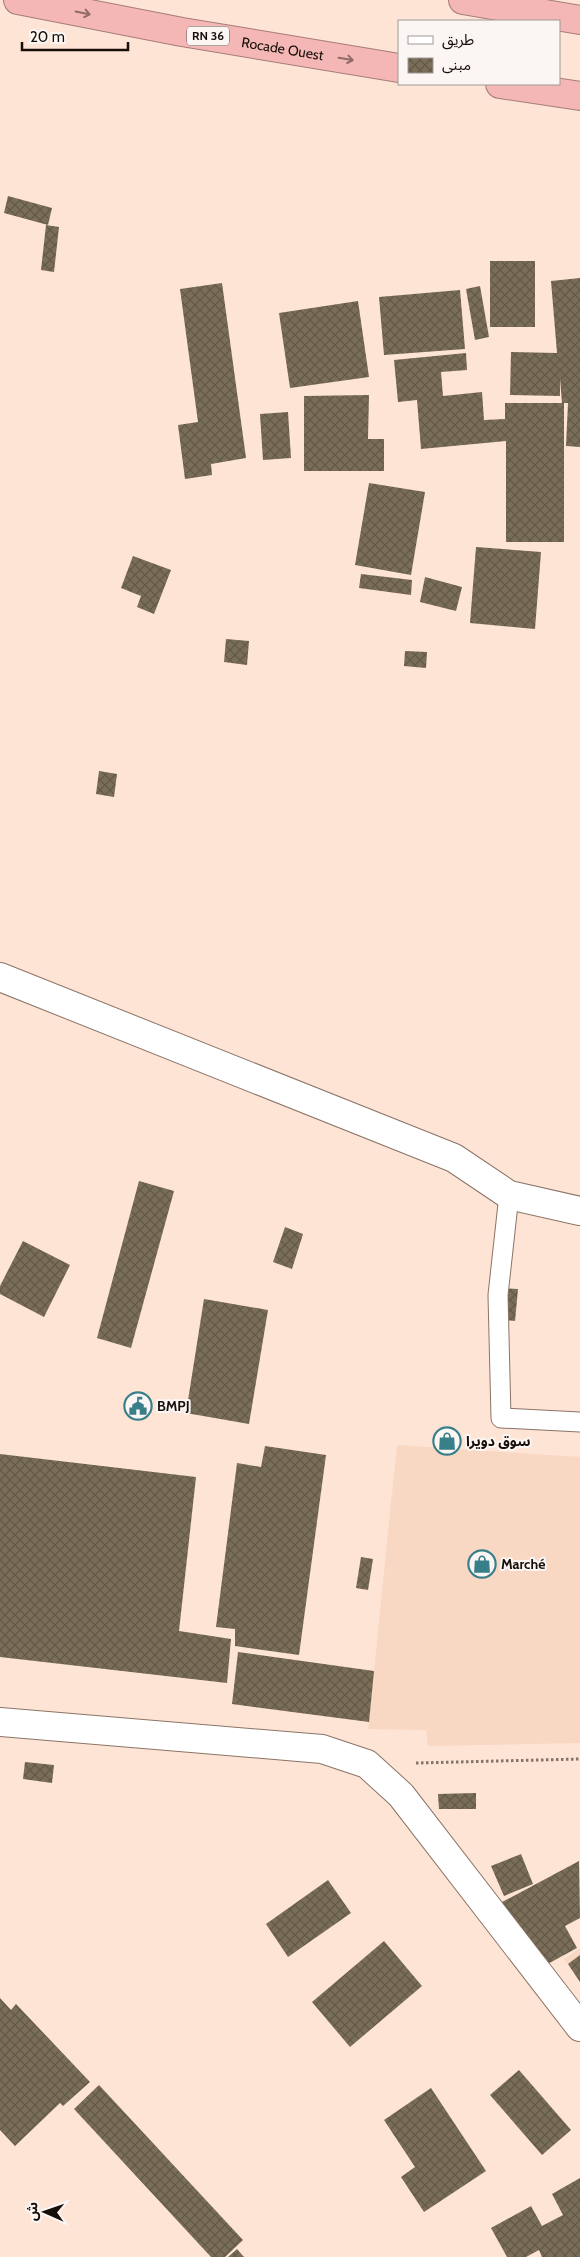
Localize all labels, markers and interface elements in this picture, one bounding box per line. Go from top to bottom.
one-way arrow [74,8,90,18]
scale bar [22,20,129,52]
legend [398,20,560,85]
road number: RN 36 [187,27,229,46]
text: 20 m [30,28,65,46]
text: طريق [442,31,474,50]
street label: Rocade Ouest [240,33,325,64]
one-way arrow [338,55,354,65]
text: مبنى [442,56,471,74]
public building icon: BMPJ [123,1391,153,1421]
place label: BMPJ [157,1397,190,1415]
shop icon: سوق دويرا [432,1426,462,1456]
place label: سوق دويرا [466,1432,530,1450]
shop icon: Marché [467,1549,497,1579]
place label: Marché [501,1555,545,1573]
north arrow [20,2187,70,2237]
text: ش [23,2202,41,2221]

